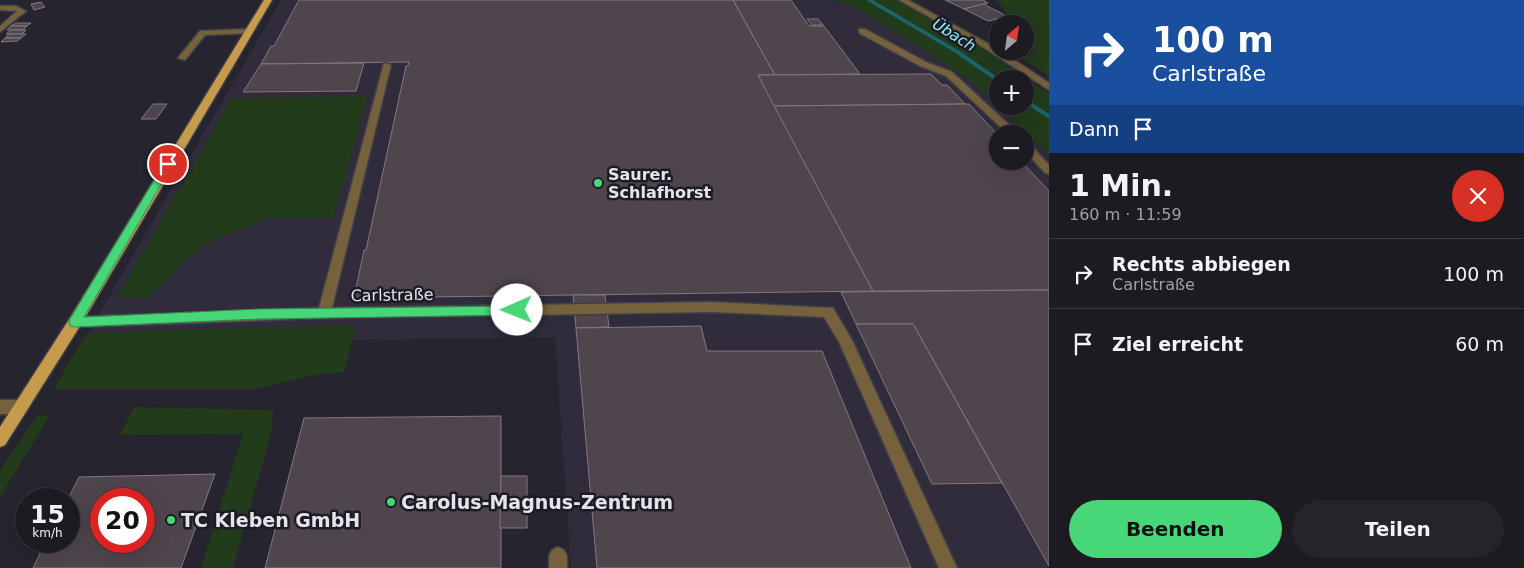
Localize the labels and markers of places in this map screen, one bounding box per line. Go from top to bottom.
pin [147,143,189,185]
place label: Saurer. Schlafhorst [608,165,711,202]
marker: Saurer. Schlafhorst [592,177,604,189]
place label: Carolus-Magnus-Zentrum [401,491,673,513]
marker: Carolus-Magnus-Zentrum [385,496,397,508]
place label: TC Kleben GmbH [181,509,360,531]
marker: TC Kleben GmbH [165,514,177,526]

